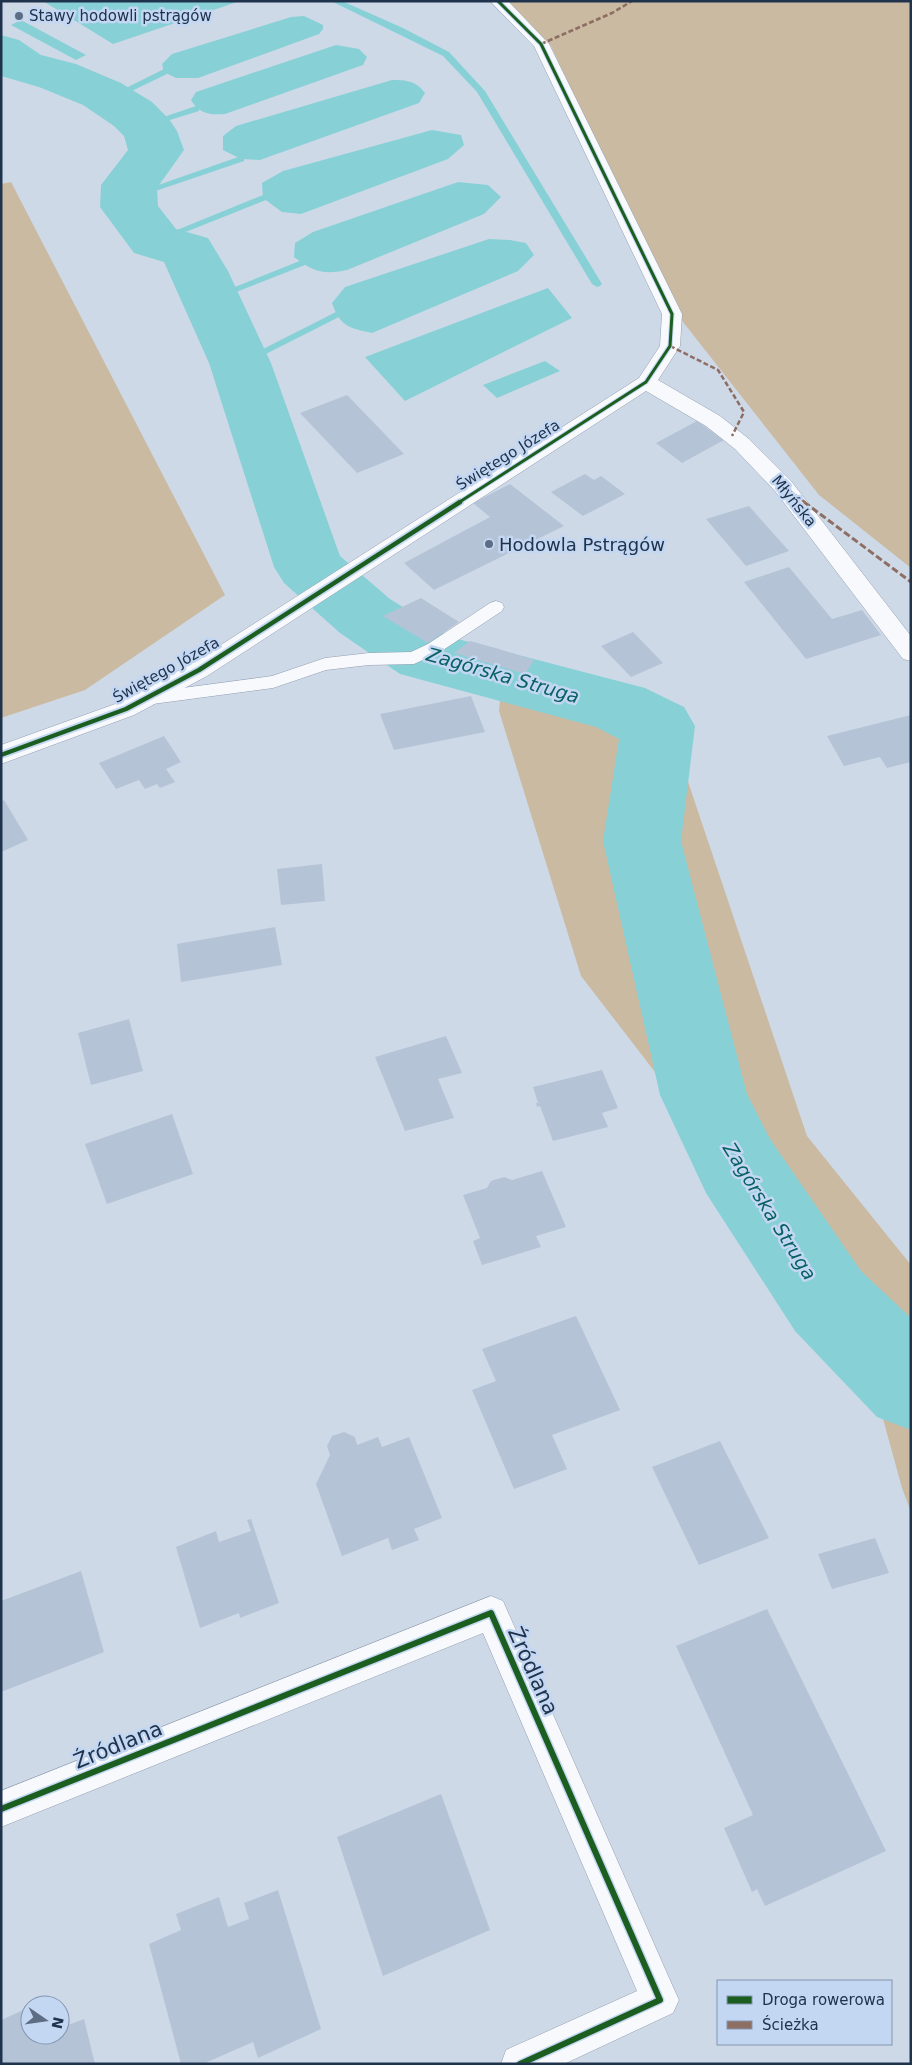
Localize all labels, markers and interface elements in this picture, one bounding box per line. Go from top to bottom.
place label: Stawy hodowli pstrągów [29,7,212,25]
marker: Stawy hodowli pstrągów [13,10,25,22]
street label: Świętego Józefa [452,415,563,494]
street label: Młyńska [768,472,820,530]
place label: Hodowla Pstrągów [499,534,665,555]
marker: Hodowla Pstrągów [483,538,495,550]
street label: Świętego Józefa [109,632,222,707]
water label: Zagórska Struga [423,642,582,707]
water label: Zagórska Struga [718,1137,821,1284]
street label: Źródlana [503,1623,564,1719]
street label: Źródlana [70,1715,166,1774]
legend [717,1980,892,2045]
text: Droga rowerowa [762,1991,885,2009]
north arrow [20,1995,70,2045]
text: N [49,2015,67,2030]
text: Ścieżka [762,2015,819,2034]

